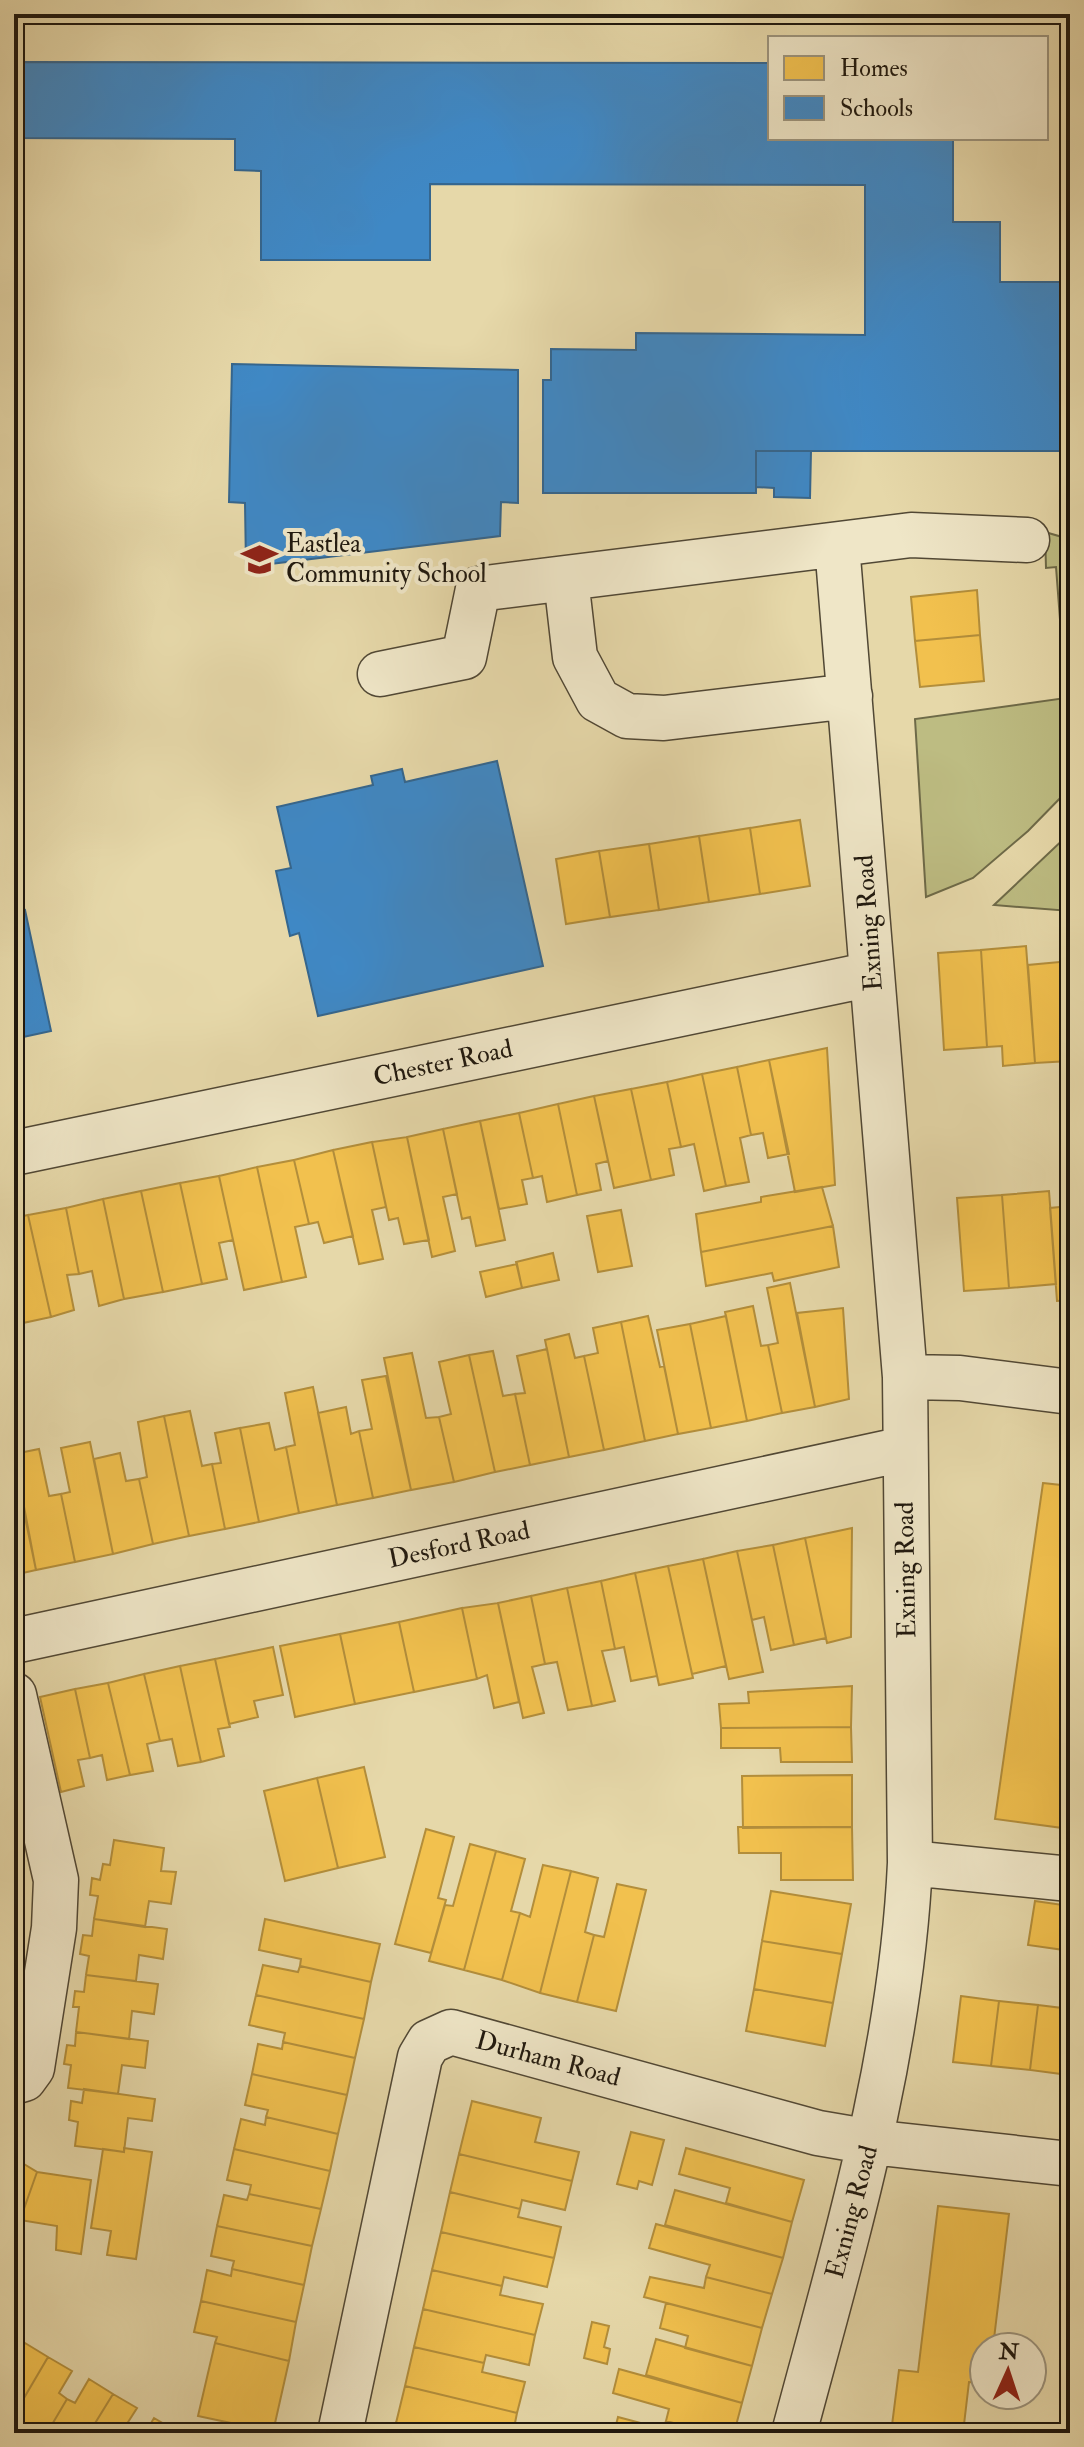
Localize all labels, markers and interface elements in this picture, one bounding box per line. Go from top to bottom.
legend [768,36,1048,140]
text: Homes [840,53,908,84]
text: Schools [840,93,913,124]
place label: Eastlea Community School [286,528,487,590]
school or university icon: Eastlea Community School [241,540,279,578]
street label: Exning Road [848,854,890,992]
street label: Chester Road [371,1033,516,1093]
street label: Exning Road [889,1501,923,1639]
street label: Desford Road [385,1514,533,1576]
street label: Durham Road [472,2024,624,2094]
street label: Exning Road [819,2142,885,2282]
north arrow [968,2331,1048,2411]
text: N [997,2337,1020,2367]

